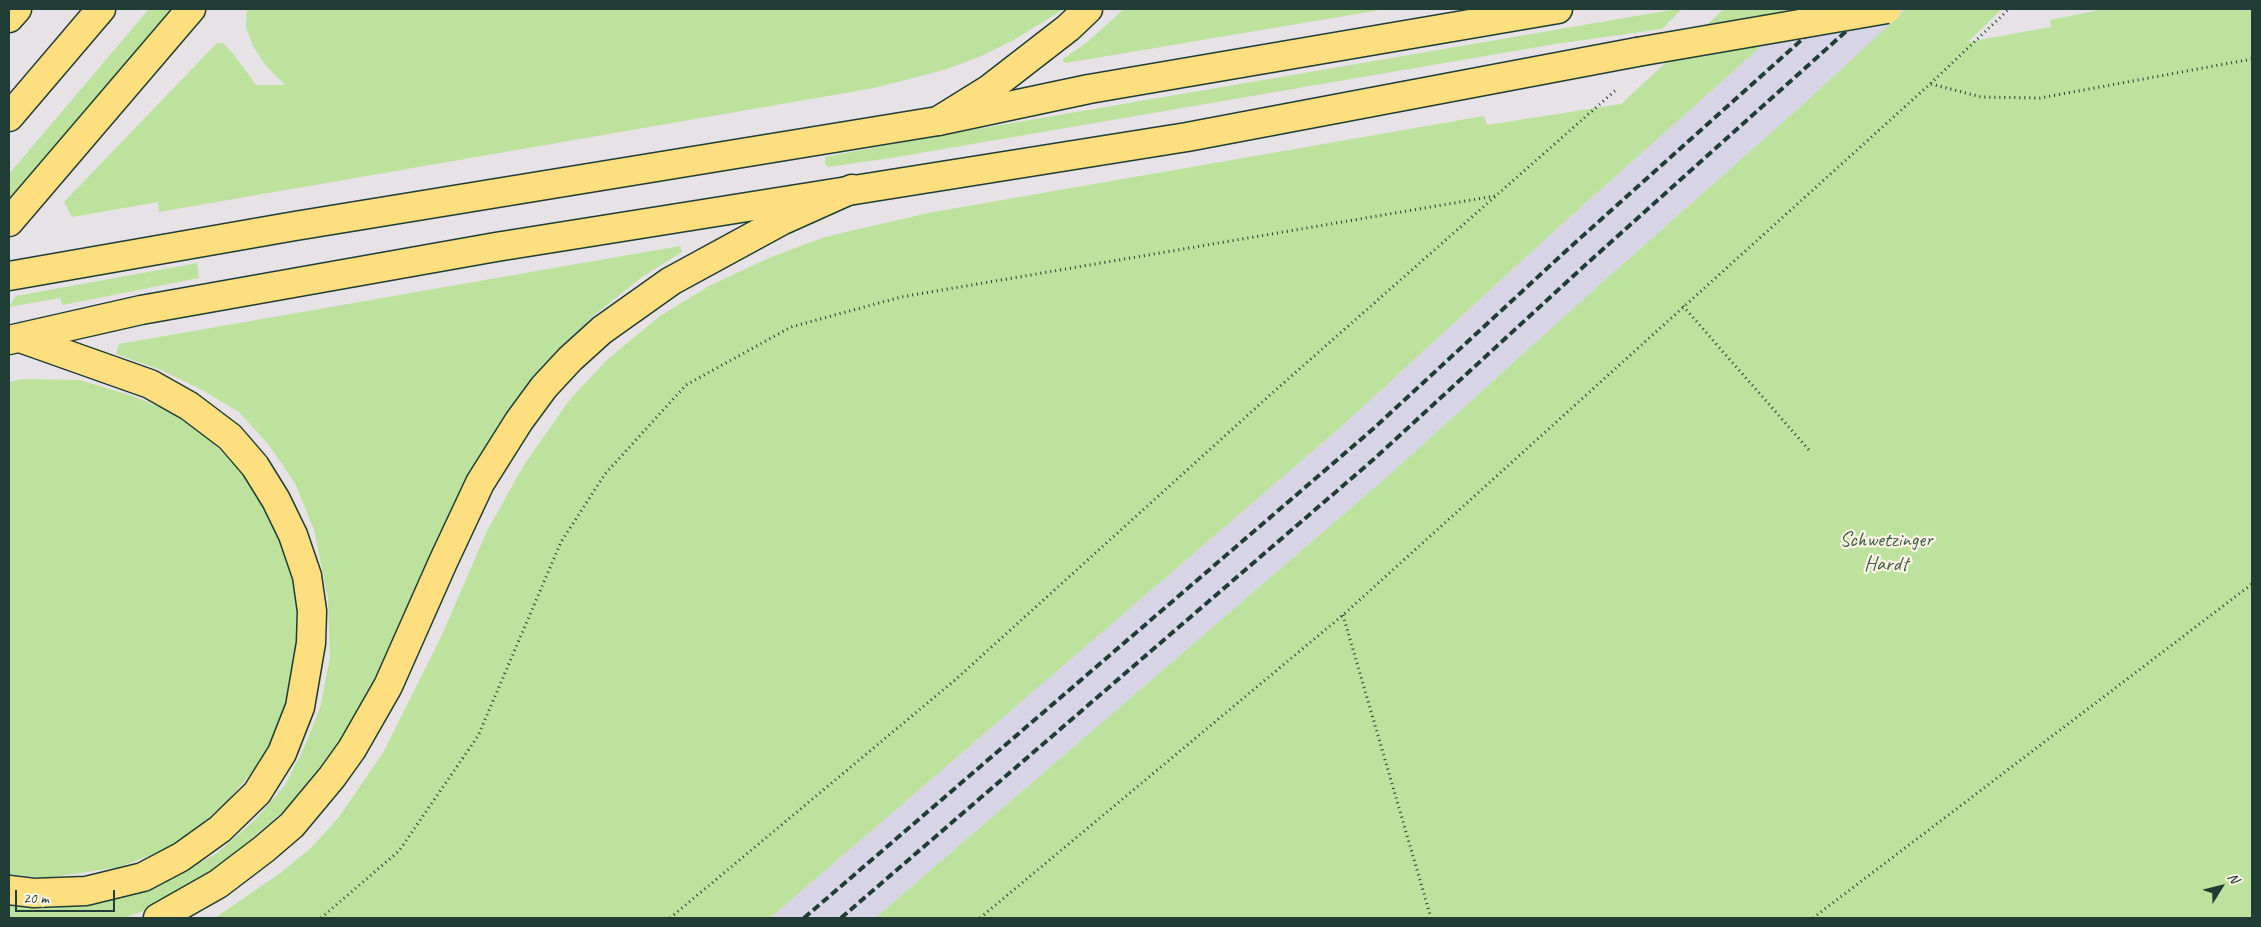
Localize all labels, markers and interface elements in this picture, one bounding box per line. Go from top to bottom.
park label: Schwetzinger Hardt [1839,527,1933,577]
north arrow [2196,862,2246,912]
text: N [2224,869,2243,886]
scale bar [18,880,118,912]
text: 20 m [23,889,49,908]

